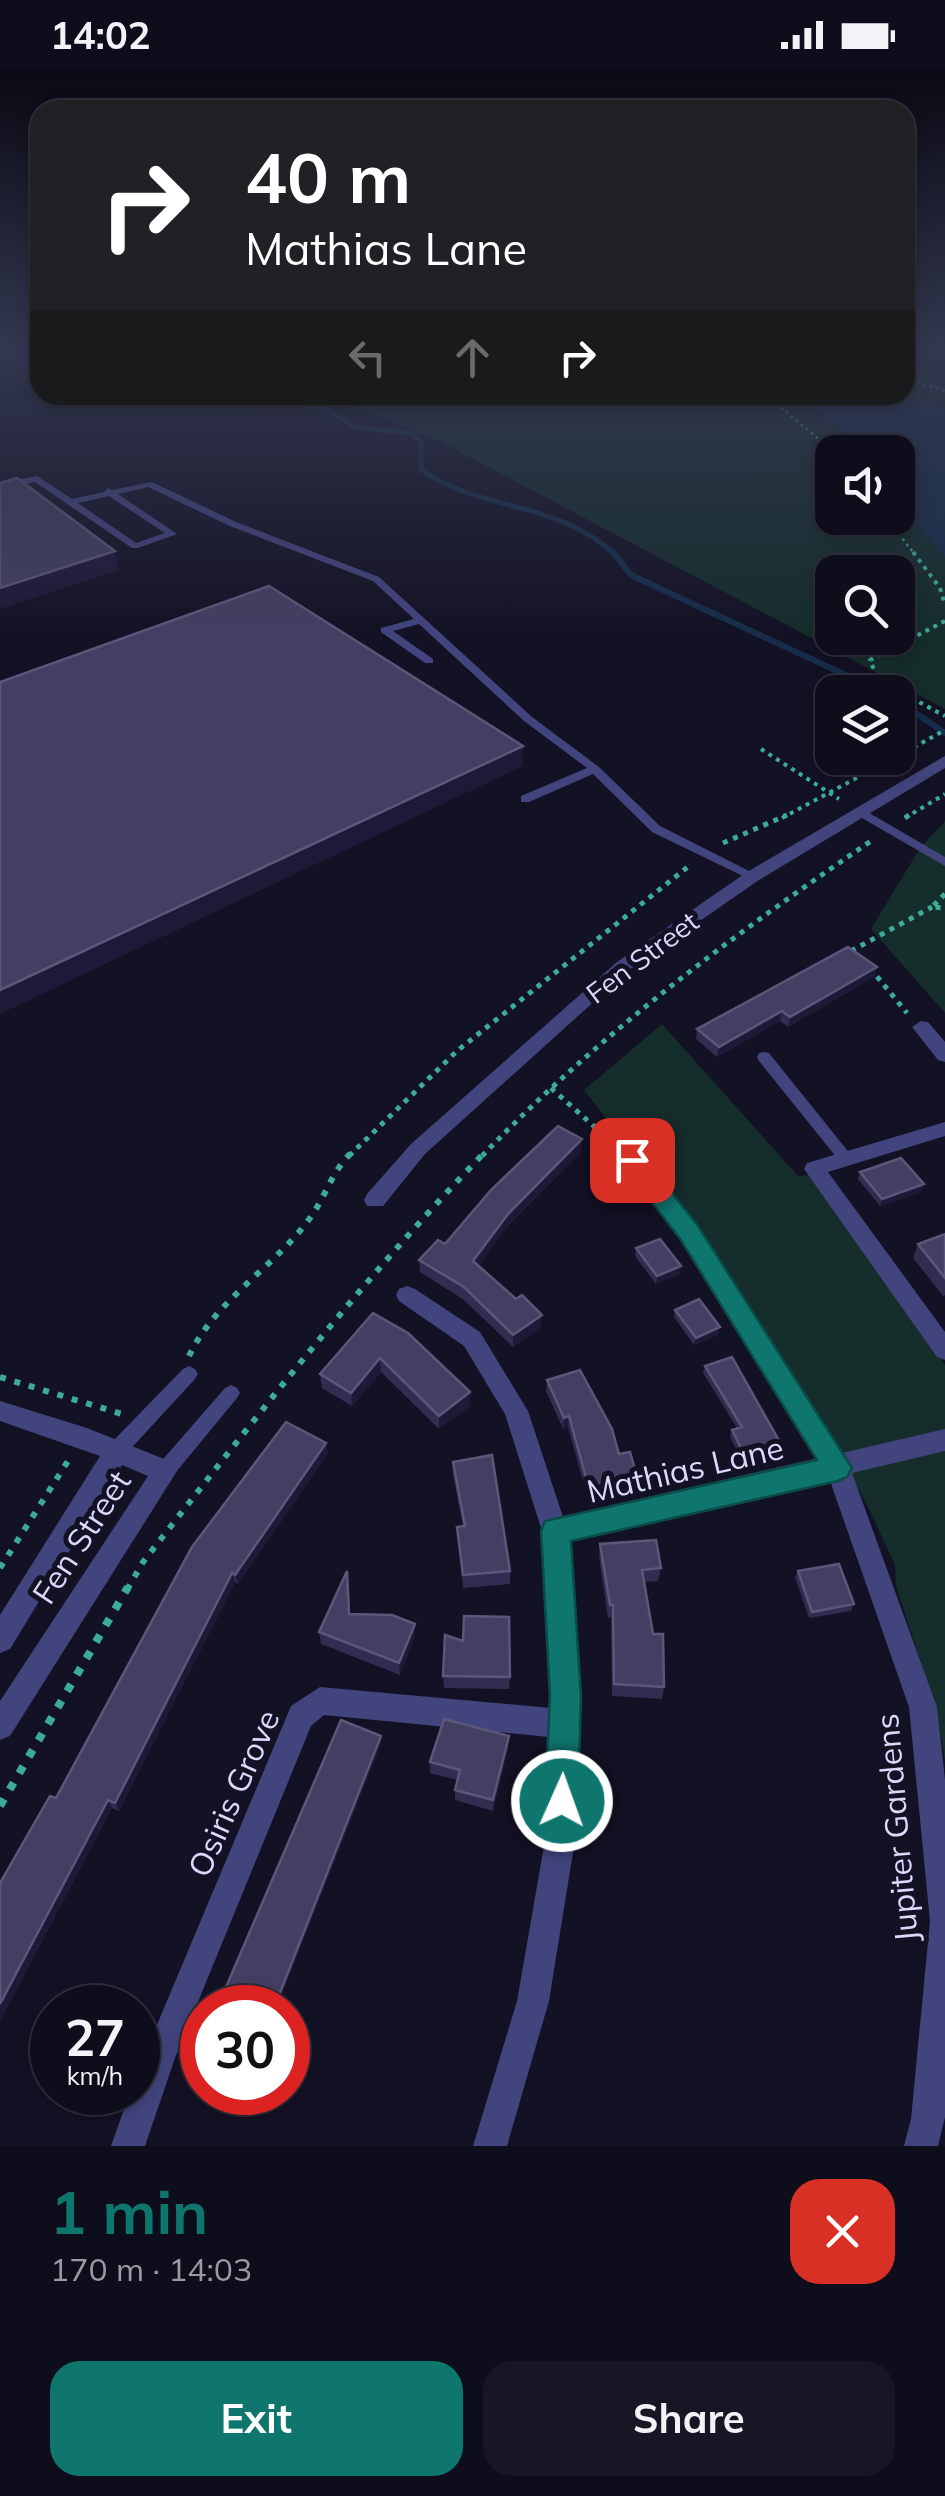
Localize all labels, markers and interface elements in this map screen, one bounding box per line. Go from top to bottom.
text: 14:02 [50,11,151,59]
text: 40 m [245,133,411,221]
icon: right [80,140,210,270]
text: Mathias Lane [245,220,527,276]
icon: left [340,330,395,385]
icon: ahead [445,330,500,385]
icon: right [550,330,605,385]
map controls [815,435,915,775]
button: sound [815,435,915,535]
button: search [815,555,915,655]
button: layers [815,675,915,775]
street label: Fen Street [579,903,705,1011]
pin [590,1118,675,1203]
icon: arrive [605,1133,660,1188]
street label: Mathias Lane [583,1427,787,1511]
street label: Fen Street [23,1463,139,1611]
street label: Osiris Grove [178,1703,288,1883]
street label: Jupiter Gardens [866,1712,926,1944]
position arrow [510,1749,614,1853]
speed limit sign: 30 [180,1985,310,2115]
text: 27 [65,2006,125,2069]
text: km/h [67,2060,123,2091]
text: 1 min [50,2174,208,2249]
button: close [790,2179,895,2284]
text: 170 m · 14:03 [50,2249,252,2289]
button: Exit [50,2361,463,2476]
button: Share [483,2361,895,2476]

